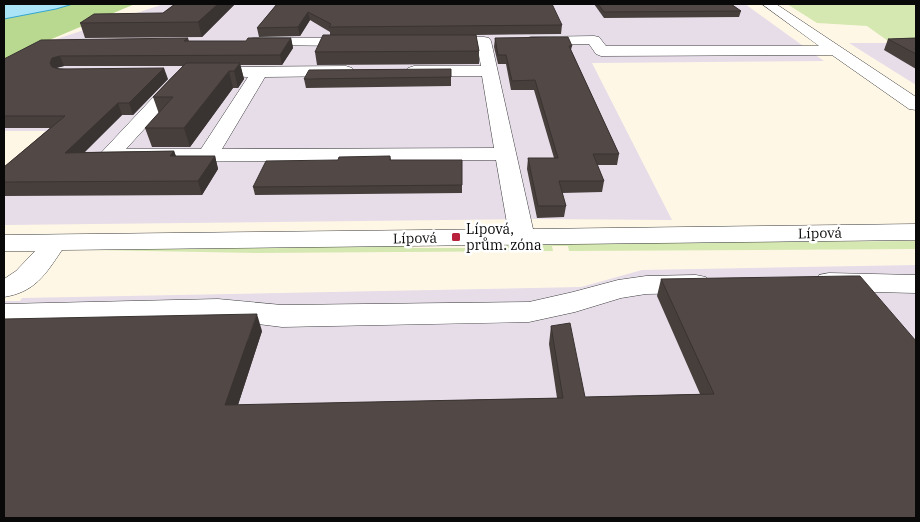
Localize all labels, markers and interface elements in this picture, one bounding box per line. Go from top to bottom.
place label: Lípová, prům. zóna [466,220,542,254]
street label: Lípová [798,224,843,242]
street label: Lípová [393,229,438,247]
marker: Lípová, prům. zóna [450,231,462,243]

